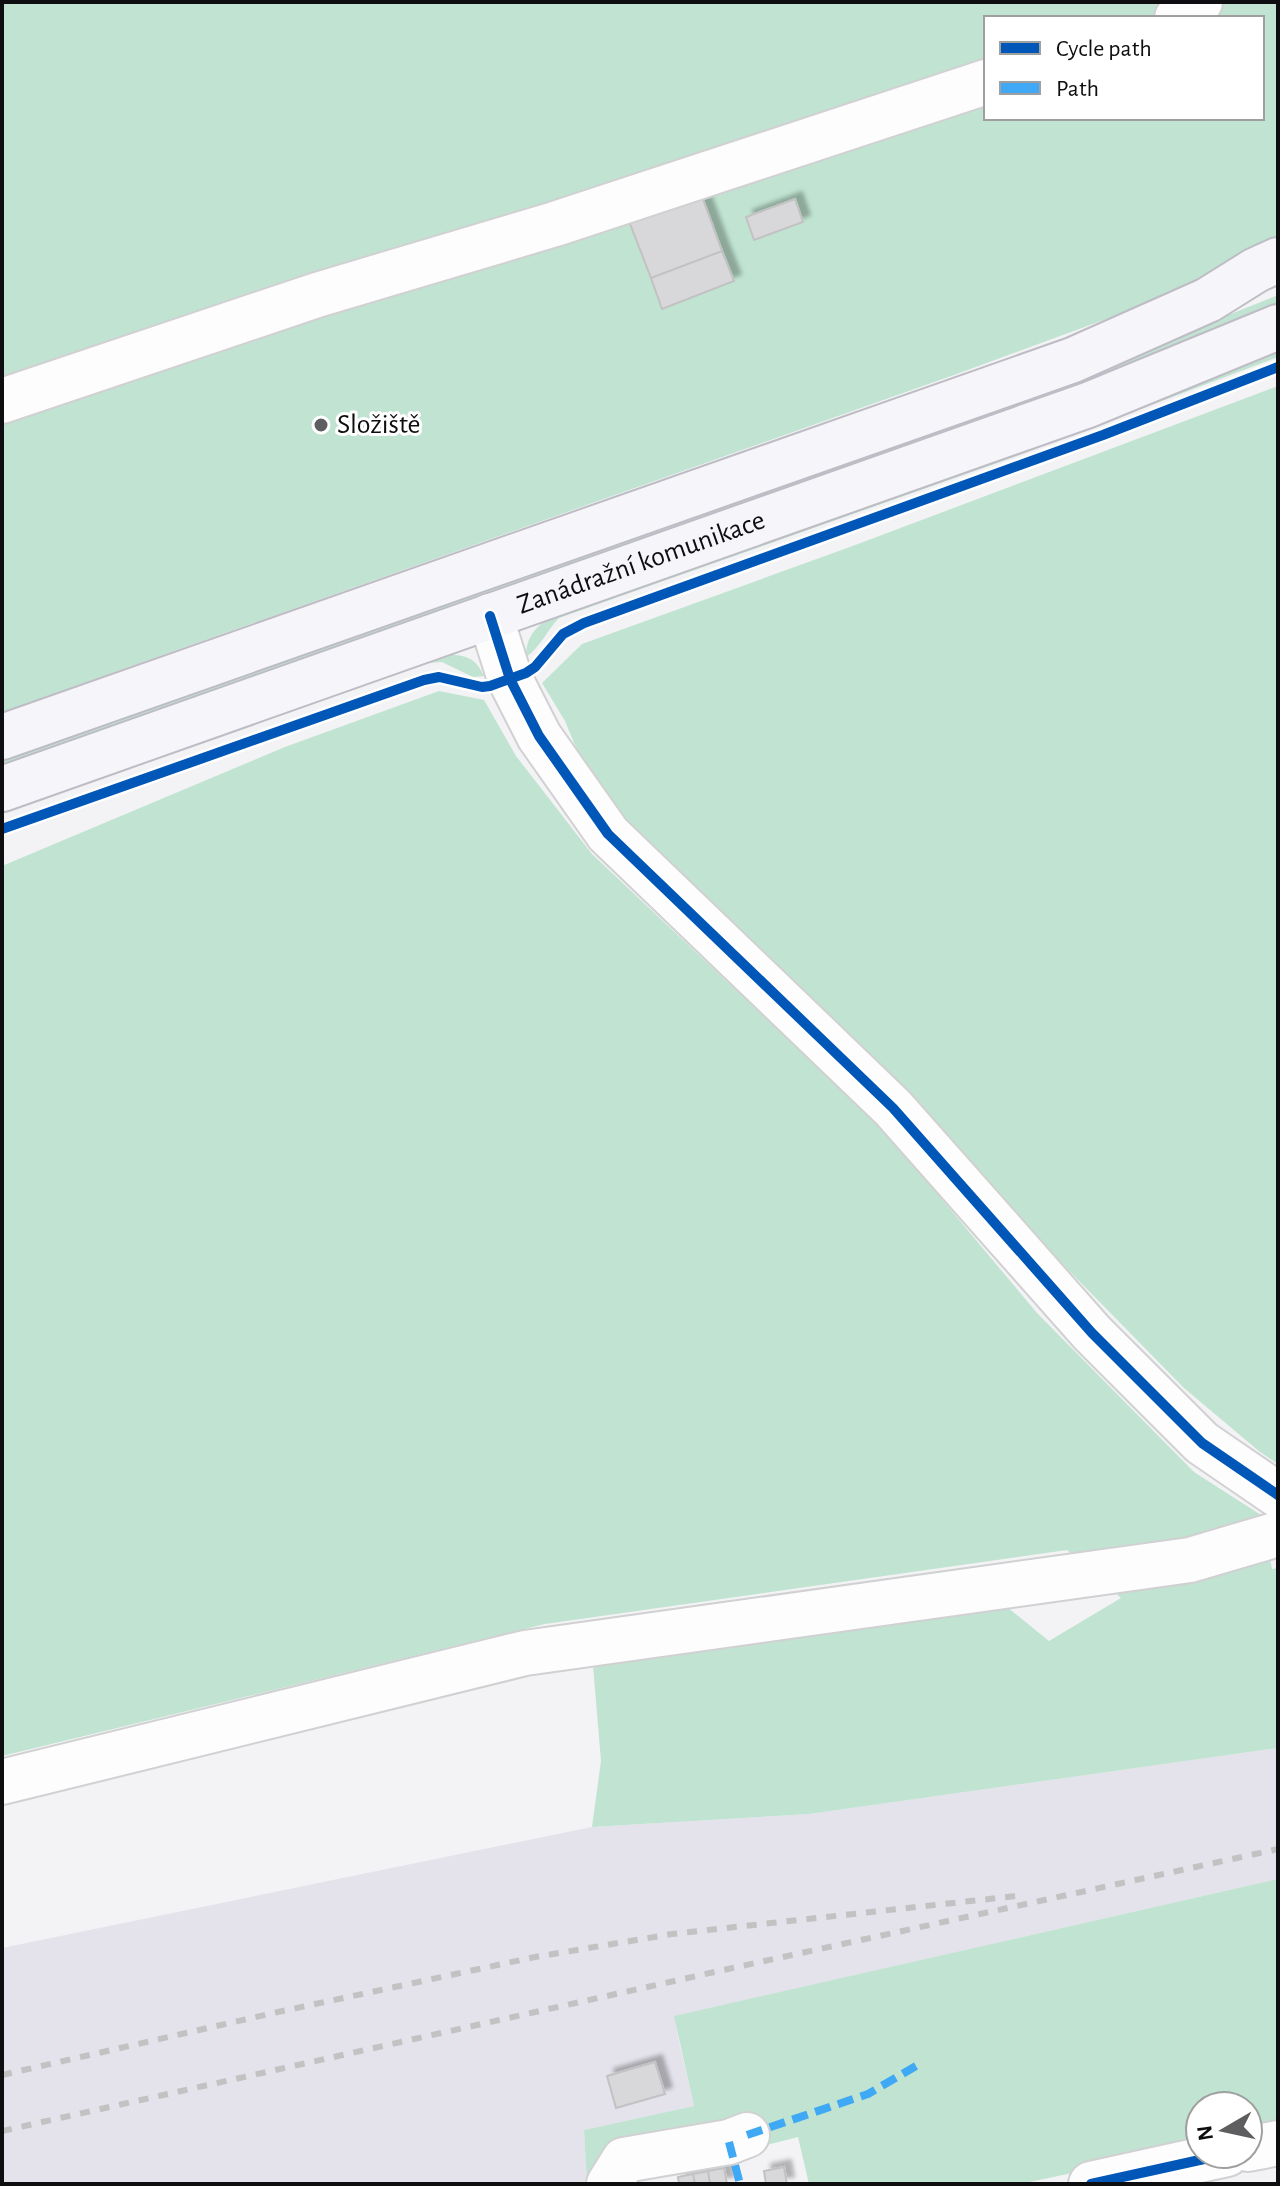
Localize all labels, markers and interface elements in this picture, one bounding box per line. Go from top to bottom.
legend [984,16,1264,120]
text: Cycle path [1056,37,1152,61]
text: Path [1056,77,1099,101]
place label: Složiště [337,411,420,439]
marker: Složiště [312,416,330,434]
street label: Zanádražní komunikace [514,506,769,620]
north arrow [1184,2090,1264,2170]
text: N [1193,2124,1217,2142]

